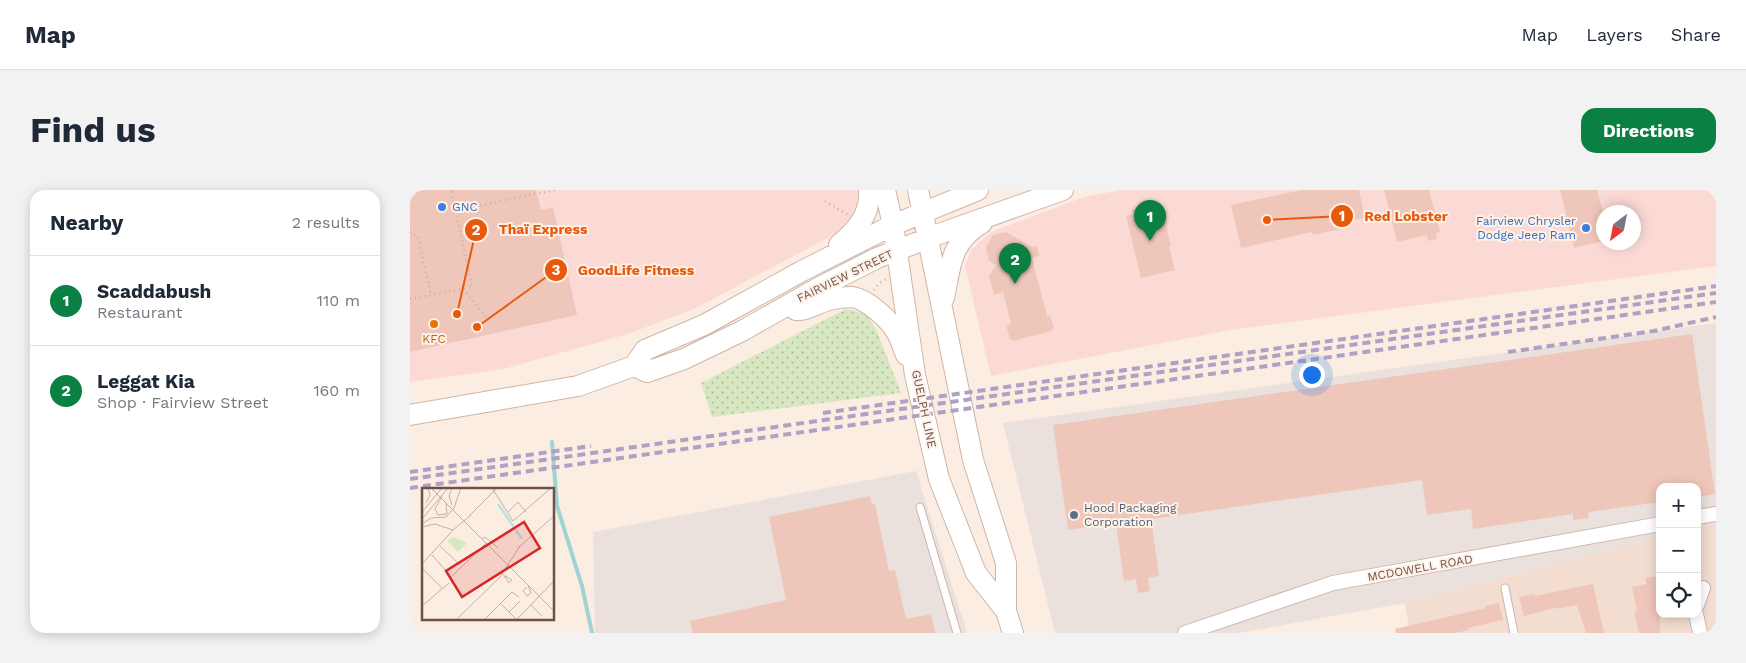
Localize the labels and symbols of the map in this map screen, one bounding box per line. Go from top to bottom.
place label: GNC [452,200,478,214]
pin: 1 [1134,200,1166,241]
marker: GNC [436,201,448,213]
callout: Red Lobster [1329,201,1458,230]
north arrow [1596,205,1641,250]
text: 1 [1339,207,1345,225]
text: Red Lobster [1364,208,1448,224]
place label: Fairview Chrysler Dodge Jeep Ram [1476,214,1576,242]
callout: Thaï Express [464,215,597,244]
text: 2 [472,221,481,239]
text: Thaï Express [499,221,588,237]
marker: Fairview Chrysler Dodge Jeep Ram [1580,222,1592,234]
pin: 2 [999,243,1031,284]
street label: FAIRVIEW STREET [795,247,895,305]
callout: GoodLife Fitness [543,256,705,285]
text: 3 [552,261,561,279]
text: GoodLife Fitness [578,262,695,278]
marker: KFC [428,318,440,330]
place label: KFC [422,332,446,346]
your location [1299,362,1325,388]
street label: GUELPH LINE [909,369,939,450]
inset map [422,488,555,620]
place label: Hood Packaging Corporation [1084,501,1177,529]
marker: Hood Packaging Corporation [1068,509,1080,521]
street label: MCDOWELL ROAD [1366,552,1474,584]

